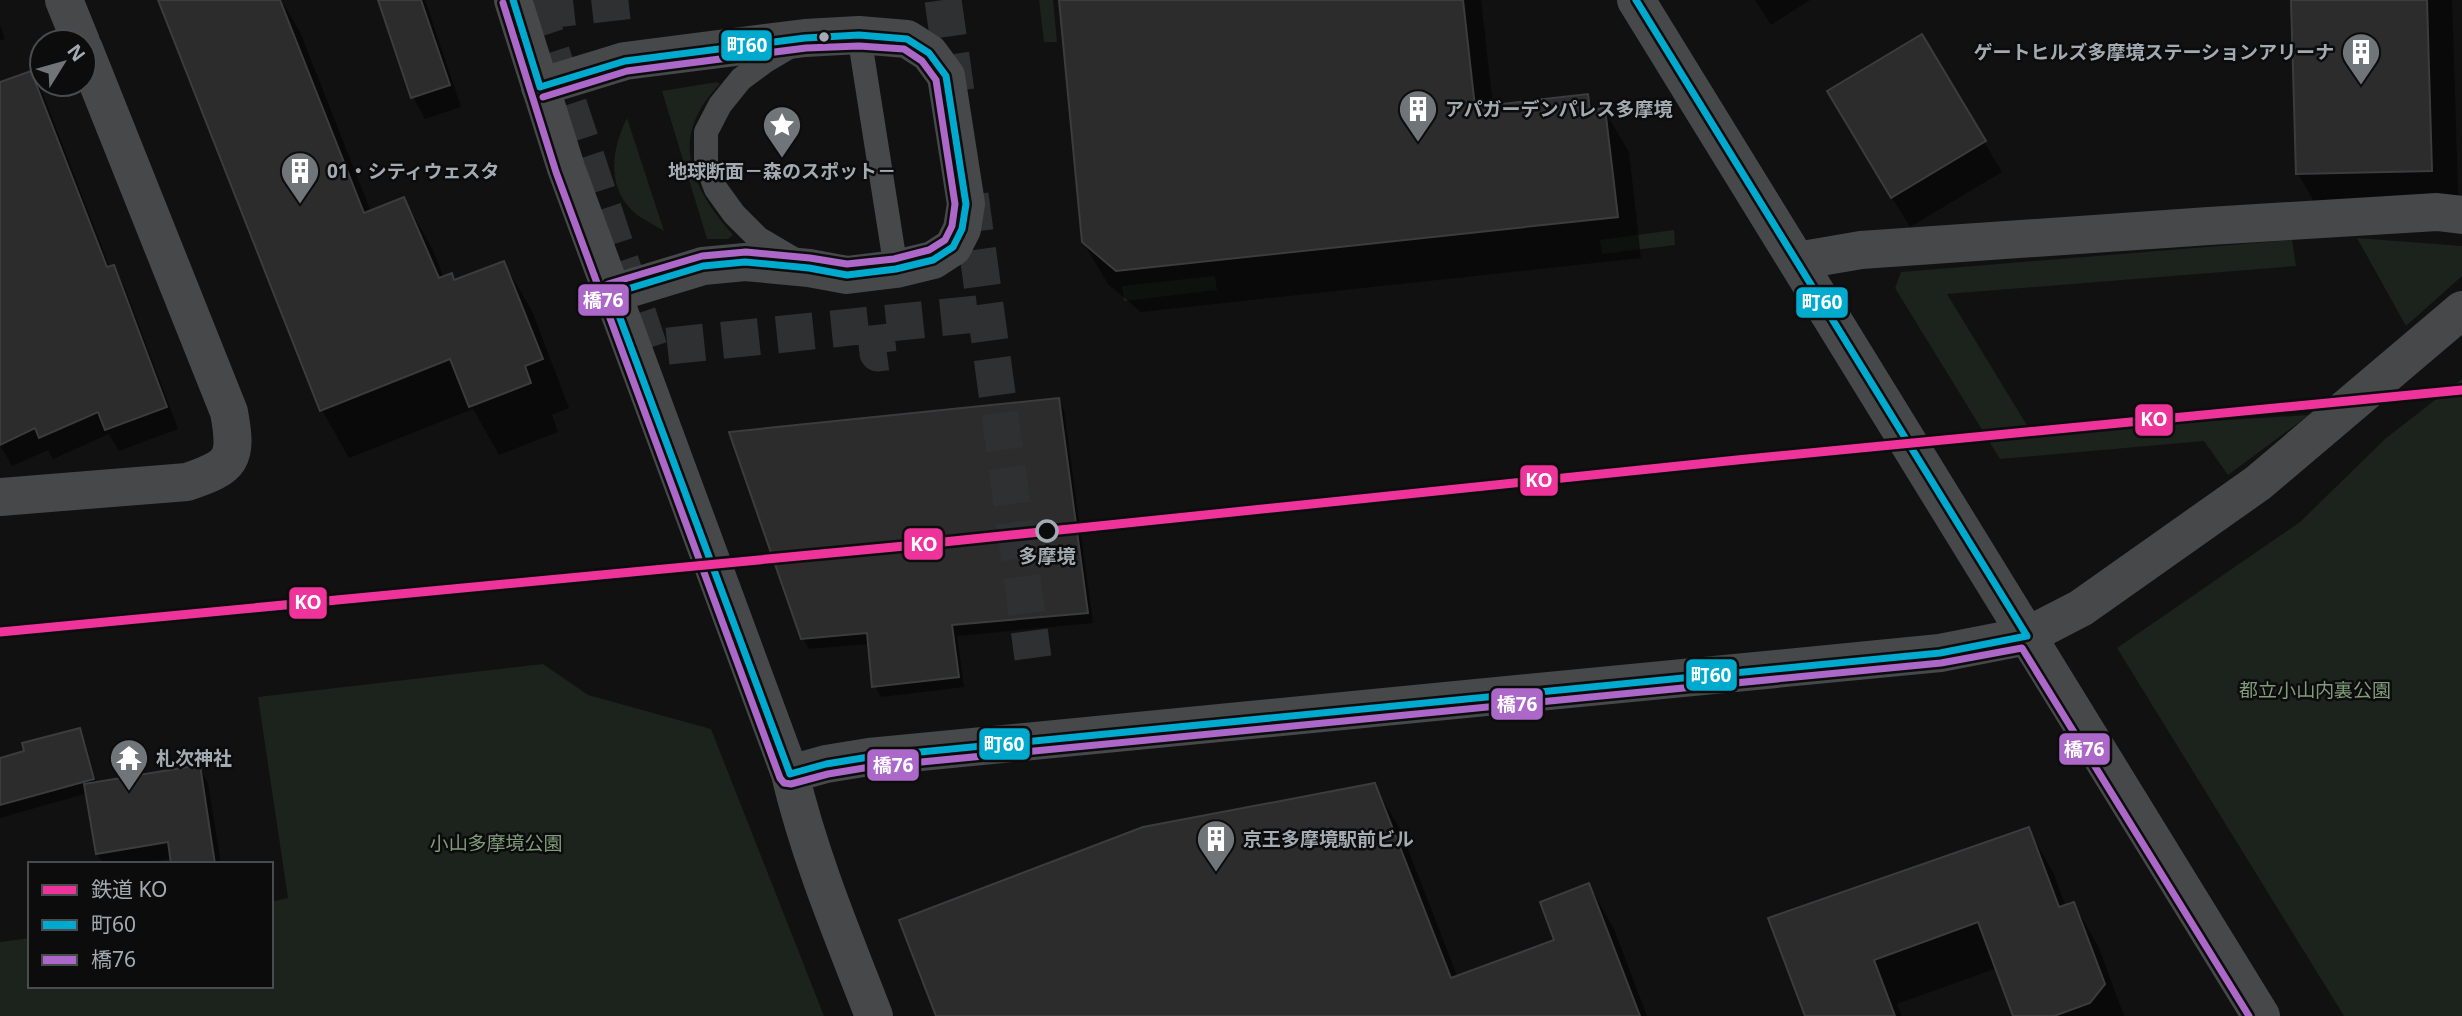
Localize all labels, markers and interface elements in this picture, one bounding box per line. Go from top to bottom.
north arrow [28,28,98,98]
line badge: 町60 [720,29,773,62]
unlabelled marker [817,30,831,44]
building icon: ゲートヒルズ多摩境ステーションアリーナ [2340,31,2382,86]
text: 町60 [727,32,767,58]
text: N [62,39,92,67]
place label: ゲートヒルズ多摩境ステーションアリーナ [1973,39,2334,65]
building icon: アパガーデンパレス多摩境 [1397,88,1439,143]
place label: アパガーデンパレス多摩境 [1445,96,1673,122]
place icon: 地球断面－森のスポット－ [761,104,803,159]
building icon: 01・シティウェスタ [279,150,321,205]
place label: 01・シティウェスタ [327,158,500,184]
place label: 地球断面－森のスポット－ [668,158,896,184]
line badge: 橋76 [577,283,630,317]
line badge: 町60 [1795,286,1849,319]
text: 橋76 [583,287,623,313]
text: 町60 [1802,289,1842,315]
line badge: KO [2134,403,2174,437]
text: KO [2140,406,2168,432]
line badge: KO [1519,464,1559,497]
text: KO [1525,467,1553,493]
marker: 多摩境 [1036,520,1058,542]
line badge: KO [903,527,944,561]
text: KO [910,531,938,557]
place label: 多摩境 [1018,543,1076,569]
line badge: KO [288,586,328,620]
text: KO [294,589,322,615]
line badge: 町60 [1685,658,1738,692]
text: 町60 [1691,662,1731,688]
park label: 都立小山内裏公園 [2239,677,2391,703]
line badge: 橋76 [1490,687,1544,721]
text: 橋76 [1497,691,1537,717]
line badge: 町60 [978,727,1031,761]
text: 町60 [984,731,1024,757]
line badge: 橋76 [2058,732,2111,766]
text: 橋76 [2064,736,2104,762]
temple icon: 札次神社 [108,737,150,792]
place label: 札次神社 [156,745,232,771]
line badge: 橋76 [866,748,920,782]
text: 橋76 [873,752,913,778]
building icon: 京王多摩境駅前ビル [1195,818,1237,873]
place label: 京王多摩境駅前ビル [1243,826,1414,852]
park label: 小山多摩境公園 [429,830,563,856]
legend [28,862,273,988]
text: 鉄道 KO [91,875,167,903]
text: 町60 [91,910,136,938]
text: 橋76 [91,945,136,973]

